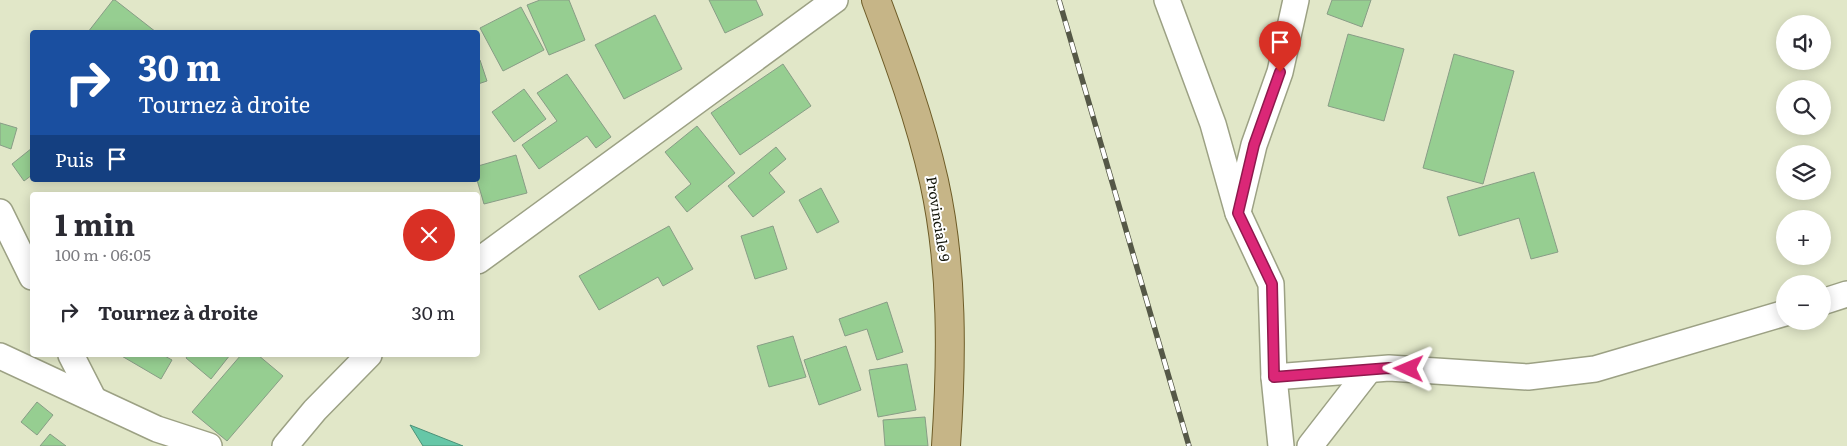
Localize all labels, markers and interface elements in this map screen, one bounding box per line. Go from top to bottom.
map controls [1776,15,1831,330]
button: sound [1776,15,1831,70]
pin [1259,21,1301,72]
icon: arrive [1266,28,1294,56]
text: 30 m [138,40,221,92]
icon: right [55,50,120,115]
button: search [1776,80,1831,135]
text: Tournez à droite [138,87,310,120]
text: Puis [55,145,93,173]
icon: arrive [103,145,131,173]
button: layers [1776,145,1831,200]
street label: Provinciale 9 [922,175,956,263]
text: 1 min [55,201,135,245]
button: close [403,209,455,261]
button: + [1776,210,1831,265]
text: 100 m · 06:05 [55,242,151,266]
button: − [1776,275,1831,330]
icon: right [55,298,83,326]
text: Tournez à droite [98,298,258,326]
text: 30 m [411,298,455,326]
position arrow [1382,342,1434,394]

